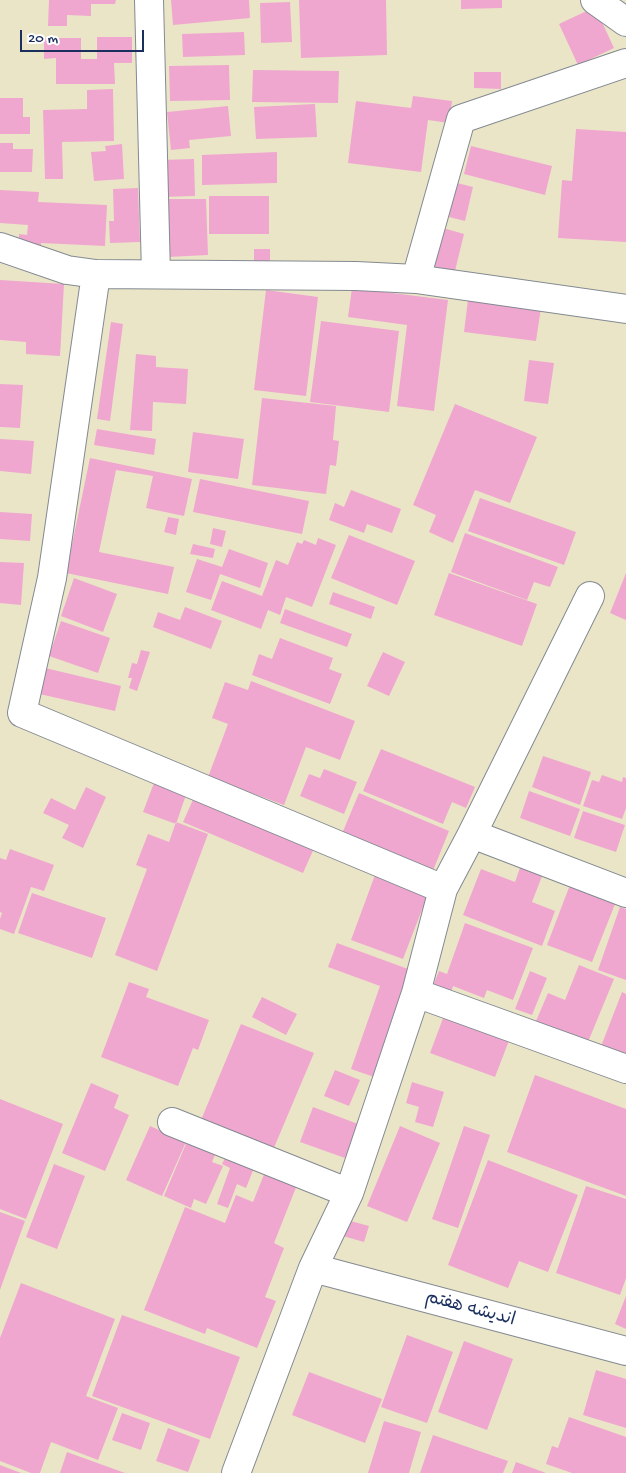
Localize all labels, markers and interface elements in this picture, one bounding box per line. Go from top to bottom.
scale bar [22,20,146,52]
text: 20 m [28,30,58,48]
street label: اندیشه هفتم [423,1288,517,1332]

